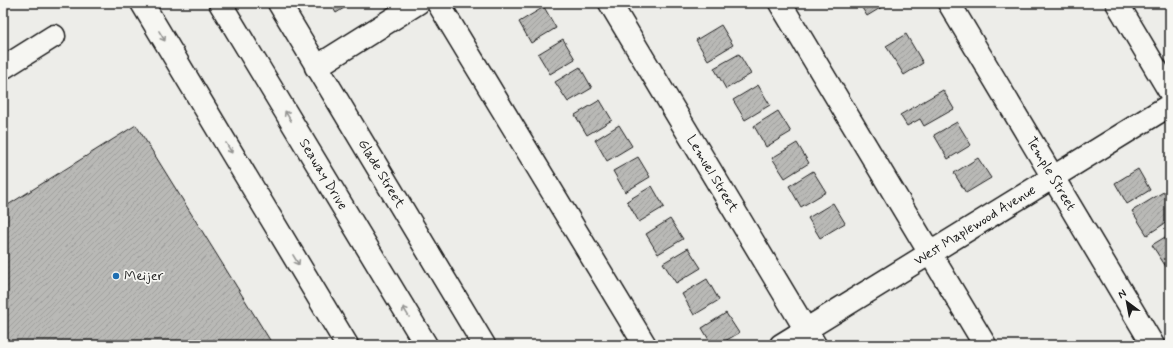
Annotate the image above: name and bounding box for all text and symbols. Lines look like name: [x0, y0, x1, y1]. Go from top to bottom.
one-way arrow: [158, 30, 166, 41]
one-way arrow: [284, 110, 292, 122]
street label: Lemuel Street: [682, 132, 743, 216]
street label: Temple Street: [1022, 134, 1080, 214]
street label: Seaway Drive: [295, 135, 352, 213]
street label: Glade Street: [354, 136, 409, 212]
one-way arrow: [225, 142, 233, 154]
street label: West Maplewood Avenue: [911, 181, 1039, 270]
one-way arrow: [292, 254, 300, 266]
place label: Meijer: [124, 267, 164, 285]
marker: Meijer: [111, 271, 121, 281]
north arrow: [1107, 282, 1147, 322]
text: N: [1115, 286, 1129, 302]
one-way arrow: [401, 306, 409, 318]

